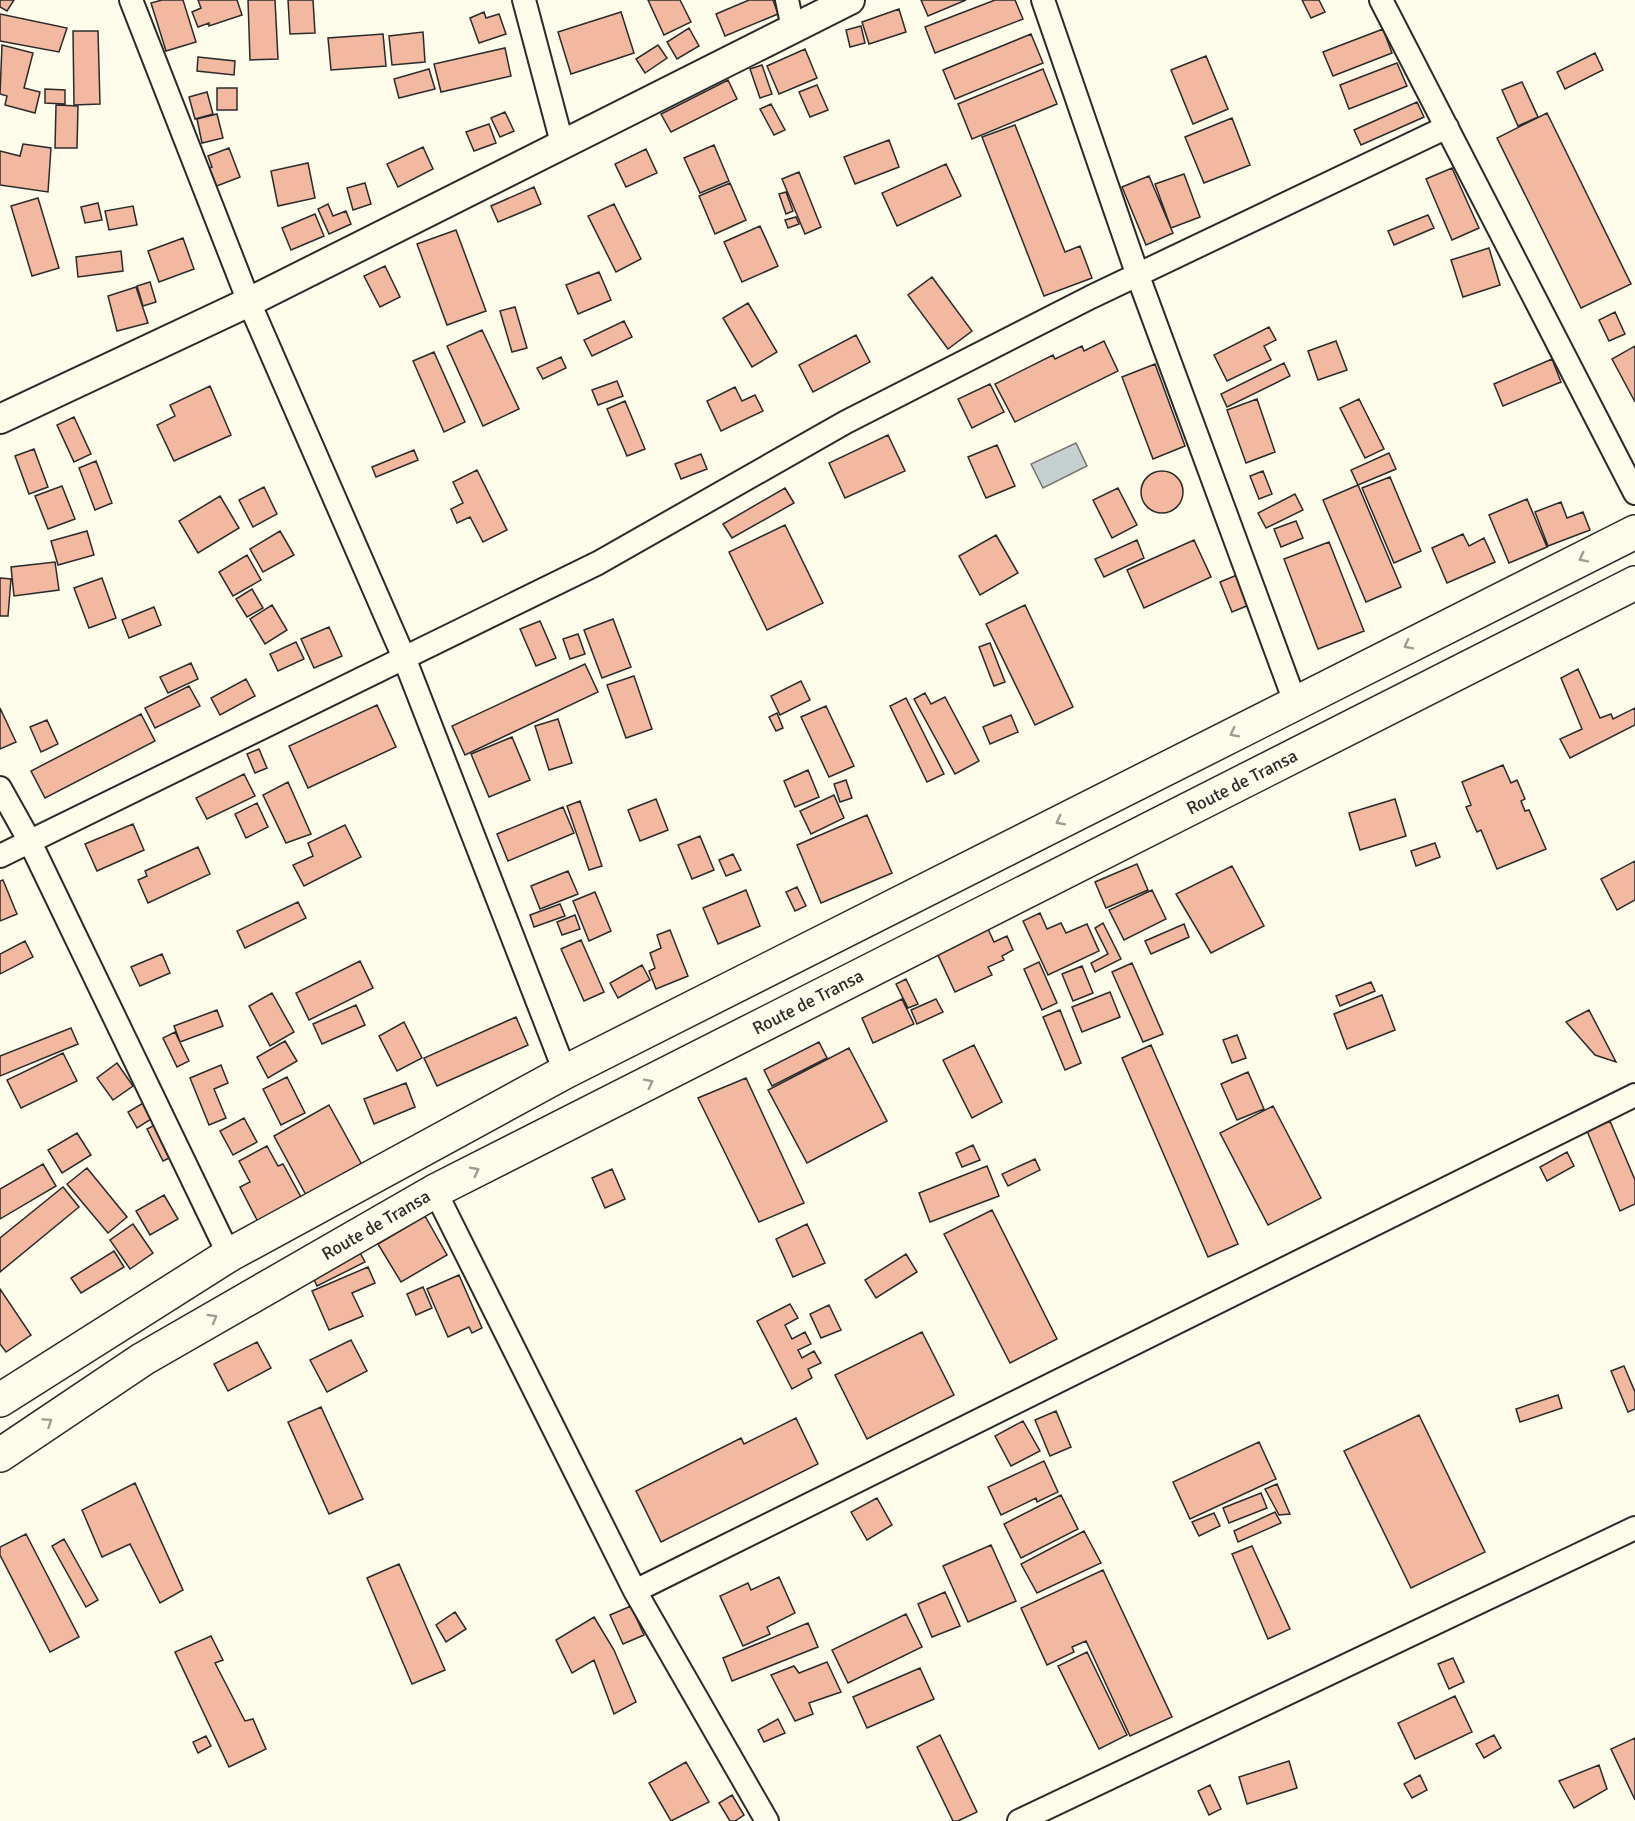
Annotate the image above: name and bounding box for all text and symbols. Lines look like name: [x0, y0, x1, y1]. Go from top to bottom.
one-way arrow: [1578, 551, 1589, 563]
one-way arrow: [1404, 638, 1415, 650]
one-way arrow: [1230, 726, 1240, 737]
street label: Route de Transa: [1183, 745, 1301, 819]
one-way arrow: [1056, 814, 1066, 825]
street label: Route de Transa: [749, 965, 867, 1039]
one-way arrow: [642, 1078, 653, 1090]
one-way arrow: [468, 1167, 479, 1178]
street label: Route de Transa: [318, 1185, 434, 1265]
one-way arrow: [207, 1314, 218, 1325]
one-way arrow: [42, 1418, 53, 1429]

